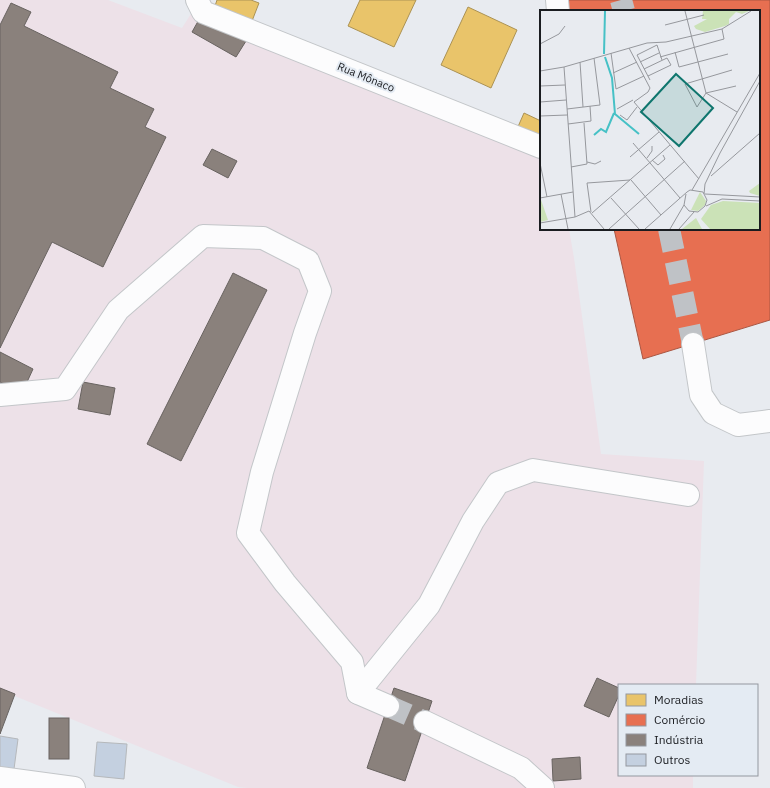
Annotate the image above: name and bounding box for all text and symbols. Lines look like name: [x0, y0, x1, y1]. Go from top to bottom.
inset map: [540, 10, 760, 230]
street label: Rua Mônaco: [335, 59, 397, 95]
legend: [618, 684, 758, 776]
text: Moradias: [654, 692, 704, 707]
text: Comércio: [654, 712, 706, 727]
text: Indústria: [654, 732, 704, 747]
text: Outros: [654, 752, 691, 767]

